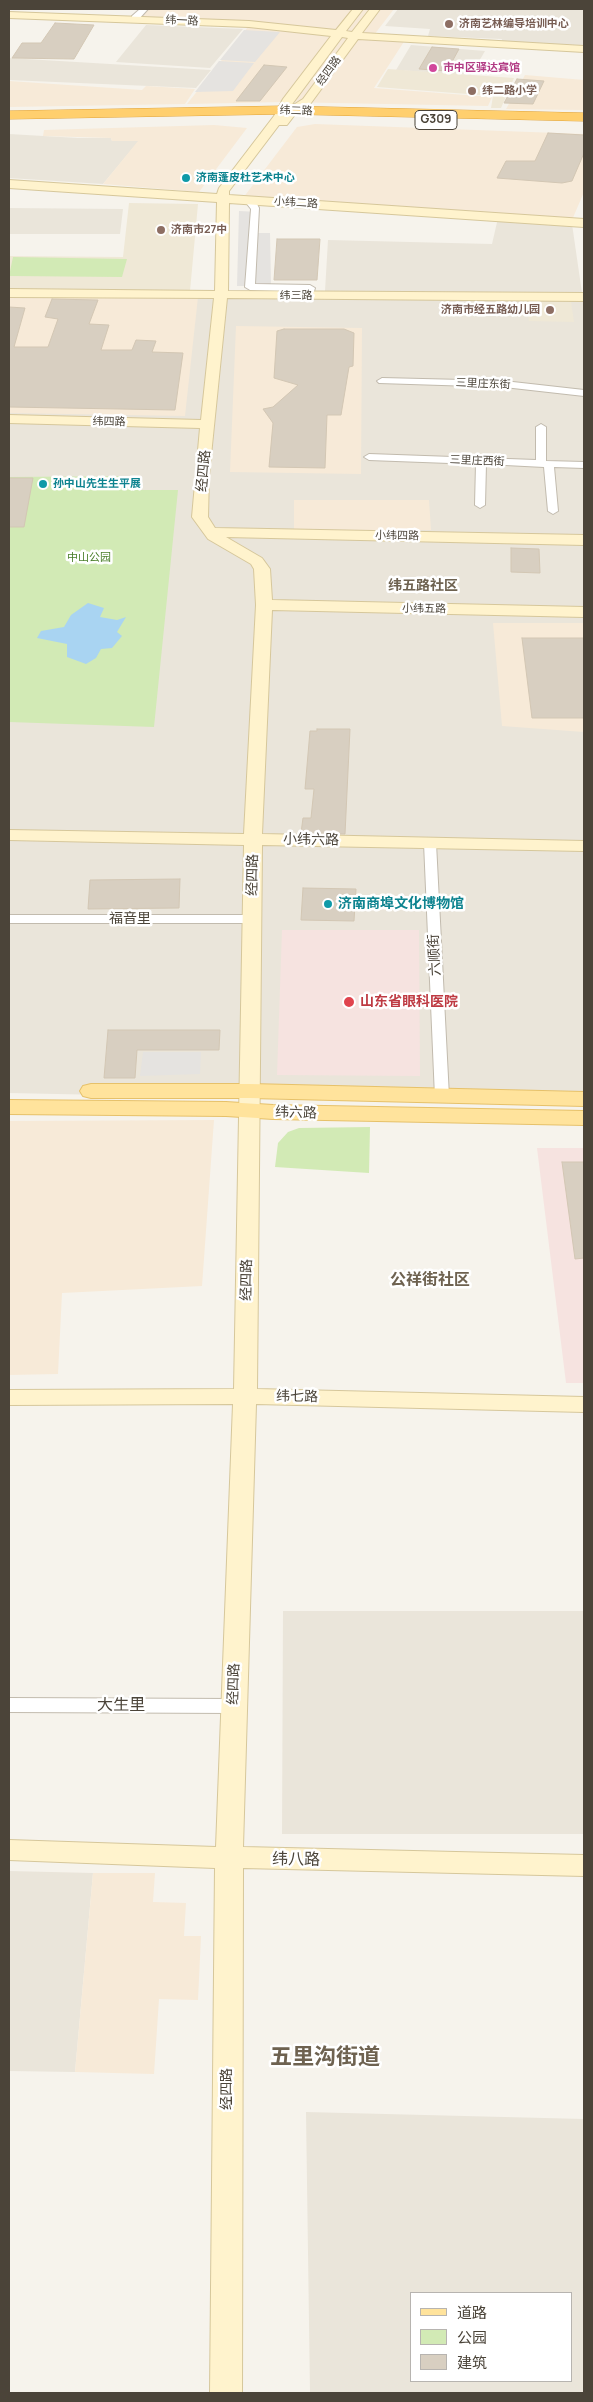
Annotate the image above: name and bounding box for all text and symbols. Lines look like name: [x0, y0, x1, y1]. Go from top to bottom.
street label: 纬一路: [165, 14, 199, 28]
place label: 济南艺林编导培训中心: [459, 17, 569, 31]
marker: 济南艺林编导培训中心: [443, 18, 455, 30]
street label: 经四路: [314, 54, 344, 88]
place label: 市中区驿达宾馆: [443, 61, 520, 75]
marker: 市中区驿达宾馆: [427, 62, 439, 74]
place label: 纬二路小学: [482, 84, 537, 98]
marker: 纬二路小学: [466, 85, 478, 97]
street label: 纬二路: [279, 104, 313, 118]
road number: G309: [415, 110, 457, 130]
place label: 济南蓬皮杜艺术中心: [196, 171, 295, 185]
marker: 济南蓬皮杜艺术中心: [180, 172, 192, 184]
street label: 小纬二路: [274, 195, 318, 211]
place label: 济南市27中: [171, 223, 227, 237]
marker: 济南市27中: [155, 224, 167, 236]
street label: 纬三路: [280, 289, 312, 303]
place label: 济南市经五路幼儿园: [441, 303, 540, 317]
marker: 济南市经五路幼儿园: [544, 304, 556, 316]
street label: 三里庄东街: [455, 376, 511, 392]
street label: 纬四路: [92, 415, 126, 429]
street label: 经四路: [194, 449, 214, 493]
street label: 三里庄西街: [449, 453, 505, 469]
place label: 孙中山先生生平展: [53, 477, 141, 491]
marker: 孙中山先生生平展: [37, 478, 49, 490]
street label: 小纬四路: [375, 529, 419, 543]
park label: 中山公园: [67, 551, 111, 565]
district label: 纬五路社区: [388, 578, 458, 594]
street label: 小纬五路: [402, 602, 446, 616]
street label: 小纬六路: [283, 831, 339, 849]
street label: 经四路: [244, 854, 262, 896]
place label: 济南商埠文化博物馆: [338, 896, 464, 912]
marker: 济南商埠文化博物馆: [322, 898, 334, 910]
street label: 福音里: [109, 911, 151, 927]
street label: 六顺街: [426, 934, 444, 976]
place label: 山东省眼科医院: [360, 994, 458, 1010]
marker: 山东省眼科医院: [342, 995, 356, 1009]
street label: 纬六路: [275, 1104, 317, 1122]
street label: 经四路: [238, 1259, 256, 1301]
district label: 公祥街社区: [390, 1271, 470, 1291]
street label: 纬七路: [276, 1388, 318, 1406]
street label: 经四路: [225, 1663, 243, 1705]
street label: 大生里: [97, 1696, 145, 1716]
street label: 纬八路: [272, 1850, 320, 1870]
district label: 五里沟街道: [270, 2045, 380, 2071]
street label: 经四路: [219, 2068, 235, 2110]
legend: [410, 2292, 573, 2382]
text: 道路: [457, 2302, 487, 2323]
text: 公园: [457, 2327, 487, 2348]
text: 建筑: [457, 2352, 487, 2373]

